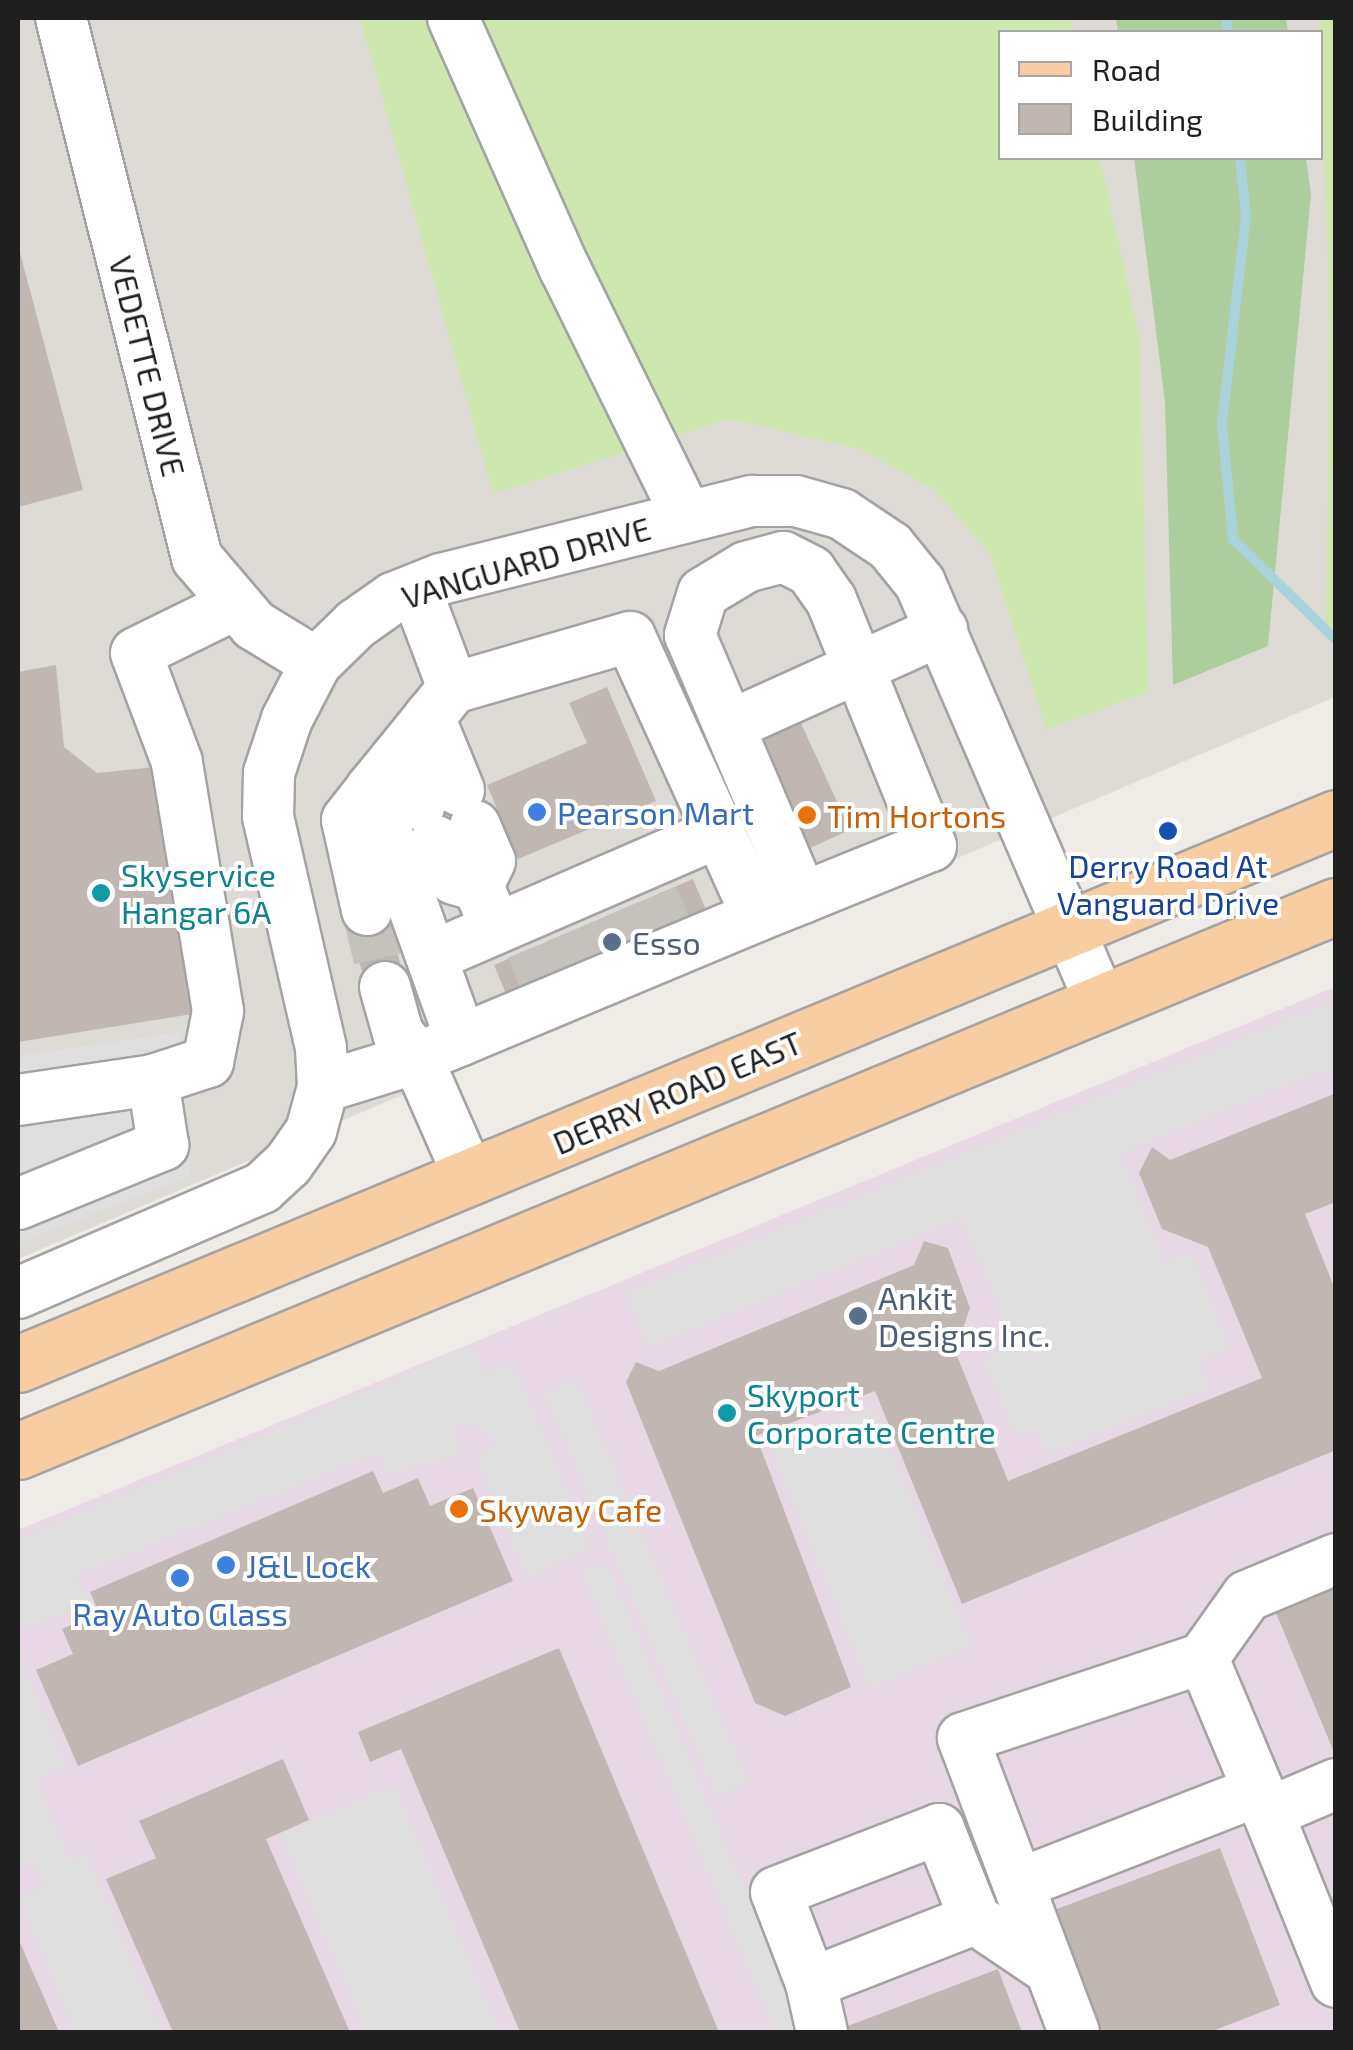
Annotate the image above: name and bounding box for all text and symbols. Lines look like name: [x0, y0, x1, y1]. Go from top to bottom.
legend: [998, 30, 1323, 160]
text: Road: [1092, 51, 1161, 87]
text: Building: [1092, 101, 1203, 137]
street label: VEDETTE DRIVE: [102, 252, 194, 480]
street label: VANGUARD DRIVE: [397, 508, 655, 616]
place label: Pearson Mart: [557, 793, 754, 831]
place label: Tim Hortons: [827, 796, 1006, 834]
marker: Pearson Mart: [526, 801, 548, 823]
marker: Tim Hortons: [796, 804, 818, 826]
marker: Derry Road At Vanguard Drive: [1157, 820, 1179, 842]
place label: Derry Road At Vanguard Drive: [1057, 847, 1279, 922]
place label: Skyservice Hangar 6A: [121, 856, 276, 931]
marker: Skyservice Hangar 6A: [90, 882, 112, 904]
place label: Esso: [632, 923, 701, 961]
marker: Esso: [601, 931, 623, 953]
street label: DERRY ROAD EAST: [546, 1022, 808, 1162]
place label: Ankit Designs Inc.: [878, 1279, 1050, 1354]
marker: Ankit Designs Inc.: [847, 1305, 869, 1327]
place label: Skyport Corporate Centre: [747, 1376, 996, 1451]
marker: Skyport Corporate Centre: [716, 1402, 738, 1424]
place label: Skyway Cafe: [479, 1490, 663, 1528]
marker: Skyway Cafe: [448, 1498, 470, 1520]
place label: J&L Lock: [246, 1546, 372, 1584]
marker: J&L Lock: [215, 1554, 237, 1576]
marker: Ray Auto Glass: [169, 1567, 191, 1589]
place label: Ray Auto Glass: [72, 1594, 288, 1632]

